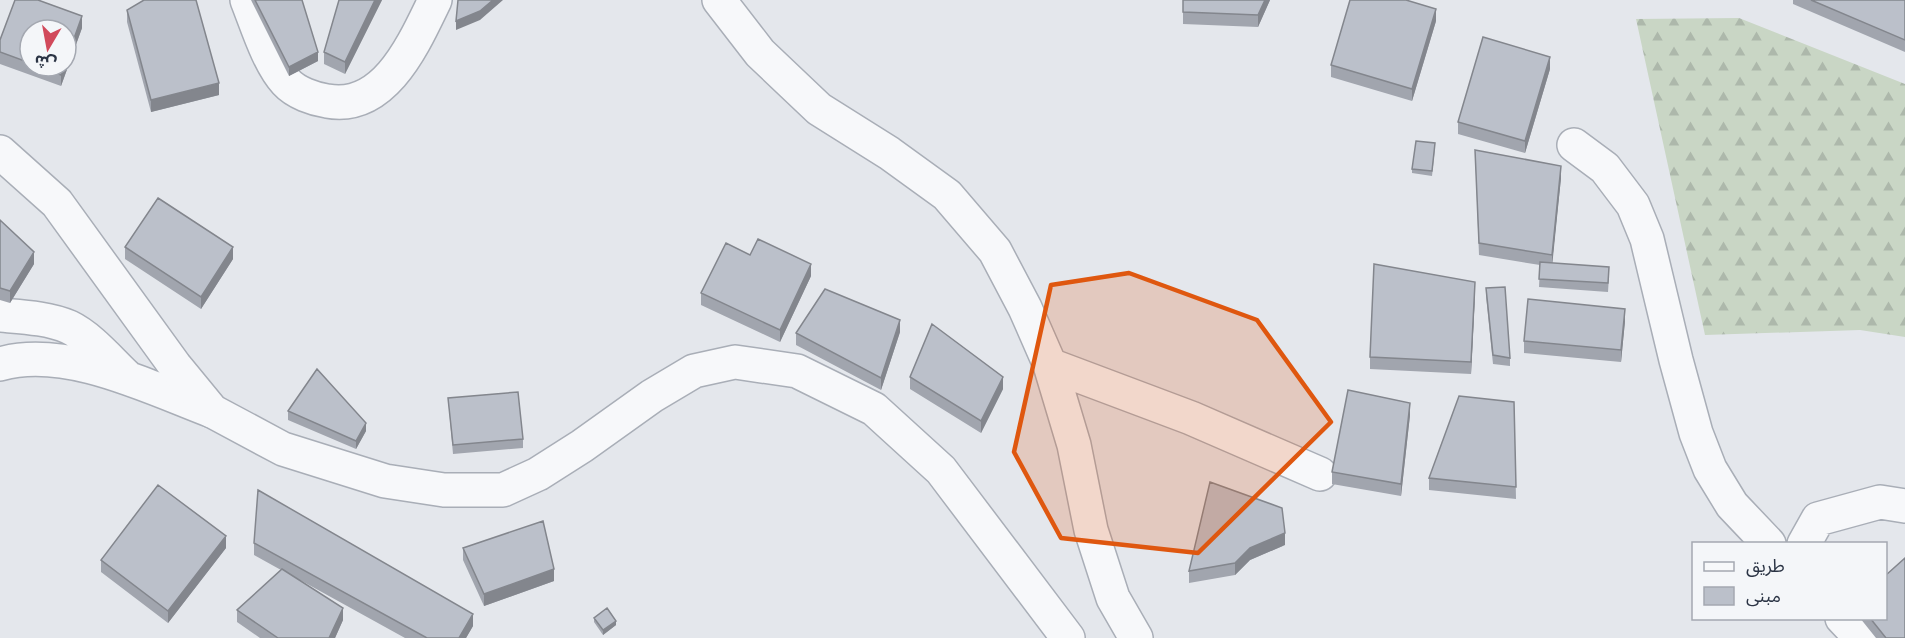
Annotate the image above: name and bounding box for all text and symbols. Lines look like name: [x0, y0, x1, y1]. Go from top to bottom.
north arrow: [18, 18, 78, 78]
text: ش: [33, 51, 58, 74]
legend: [1692, 542, 1887, 620]
text: طريق: [1746, 555, 1785, 577]
text: مبنى: [1746, 585, 1781, 607]

